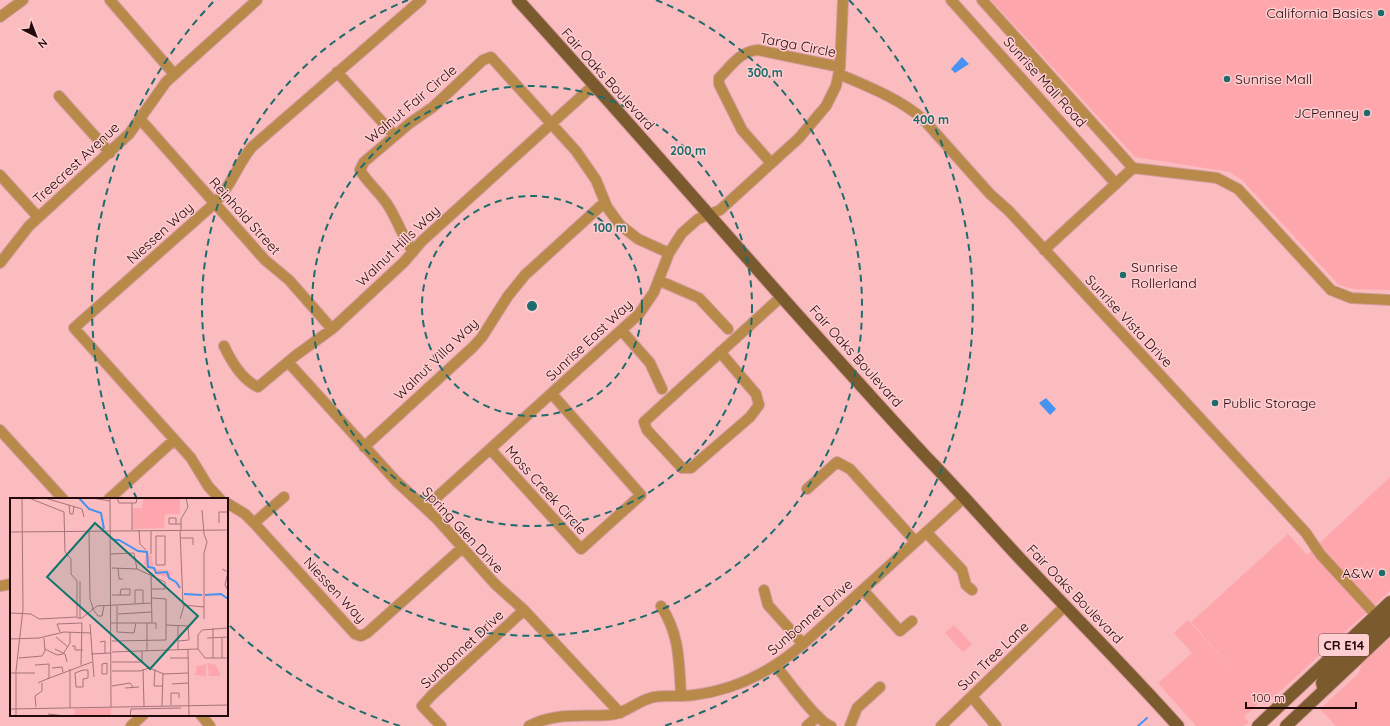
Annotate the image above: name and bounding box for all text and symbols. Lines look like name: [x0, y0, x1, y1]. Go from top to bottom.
place label: California Basics: [1266, 4, 1373, 22]
marker: California Basics: [1376, 8, 1386, 18]
north arrow: [16, 16, 56, 56]
street label: Fair Oaks Boulevard: [557, 24, 659, 134]
street label: Targa Circle: [758, 29, 838, 61]
street label: Sunrise Mall Road: [1000, 33, 1090, 131]
text: N: [35, 36, 50, 51]
street label: Walnut Fair Circle: [362, 61, 460, 147]
text: 300 m: [747, 65, 783, 80]
place label: Sunrise Mall: [1235, 70, 1312, 88]
marker: Sunrise Mall: [1222, 74, 1232, 84]
place label: JCPenney: [1294, 104, 1359, 122]
marker: JCPenney: [1362, 108, 1372, 118]
text: 400 m: [913, 112, 949, 127]
street label: Treecrest Avenue: [29, 118, 123, 208]
text: 200 m: [670, 143, 706, 158]
street label: Reinhold Street: [205, 173, 285, 259]
street label: Niessen Way: [123, 198, 197, 268]
street label: Walnut Hills Way: [352, 202, 444, 290]
text: 100 m: [593, 220, 627, 235]
place label: Sunrise Rollerland: [1131, 258, 1197, 292]
marker: Sunrise Rollerland: [1118, 270, 1128, 280]
street label: Sunrise Vista Drive: [1081, 271, 1177, 371]
street label: Sunrise East Way: [542, 295, 636, 385]
centre of rings: [525, 299, 539, 313]
street label: Fair Oaks Boulevard: [805, 301, 907, 411]
street label: Walnut Villa Way: [390, 314, 482, 404]
place label: Public Storage: [1223, 394, 1316, 412]
marker: Public Storage: [1210, 398, 1220, 408]
street label: Moss Creek Circle: [501, 442, 591, 538]
street label: Spring Glen Drive: [418, 483, 508, 577]
inset map: [10, 498, 228, 716]
street label: Fair Oaks Boulevard: [1023, 541, 1127, 647]
street label: Niessen Way: [300, 553, 370, 627]
place label: A&W: [1342, 564, 1374, 582]
marker: A&W: [1377, 568, 1387, 578]
street label: Sunbonnet Drive: [764, 575, 856, 659]
street label: Sunbonnet Drive: [417, 606, 507, 692]
street label: Sun Tree Lane: [954, 618, 1032, 694]
road number: CR E14: [1319, 634, 1369, 656]
scale bar: [1246, 684, 1356, 710]
text: 100 m: [1252, 690, 1285, 705]

